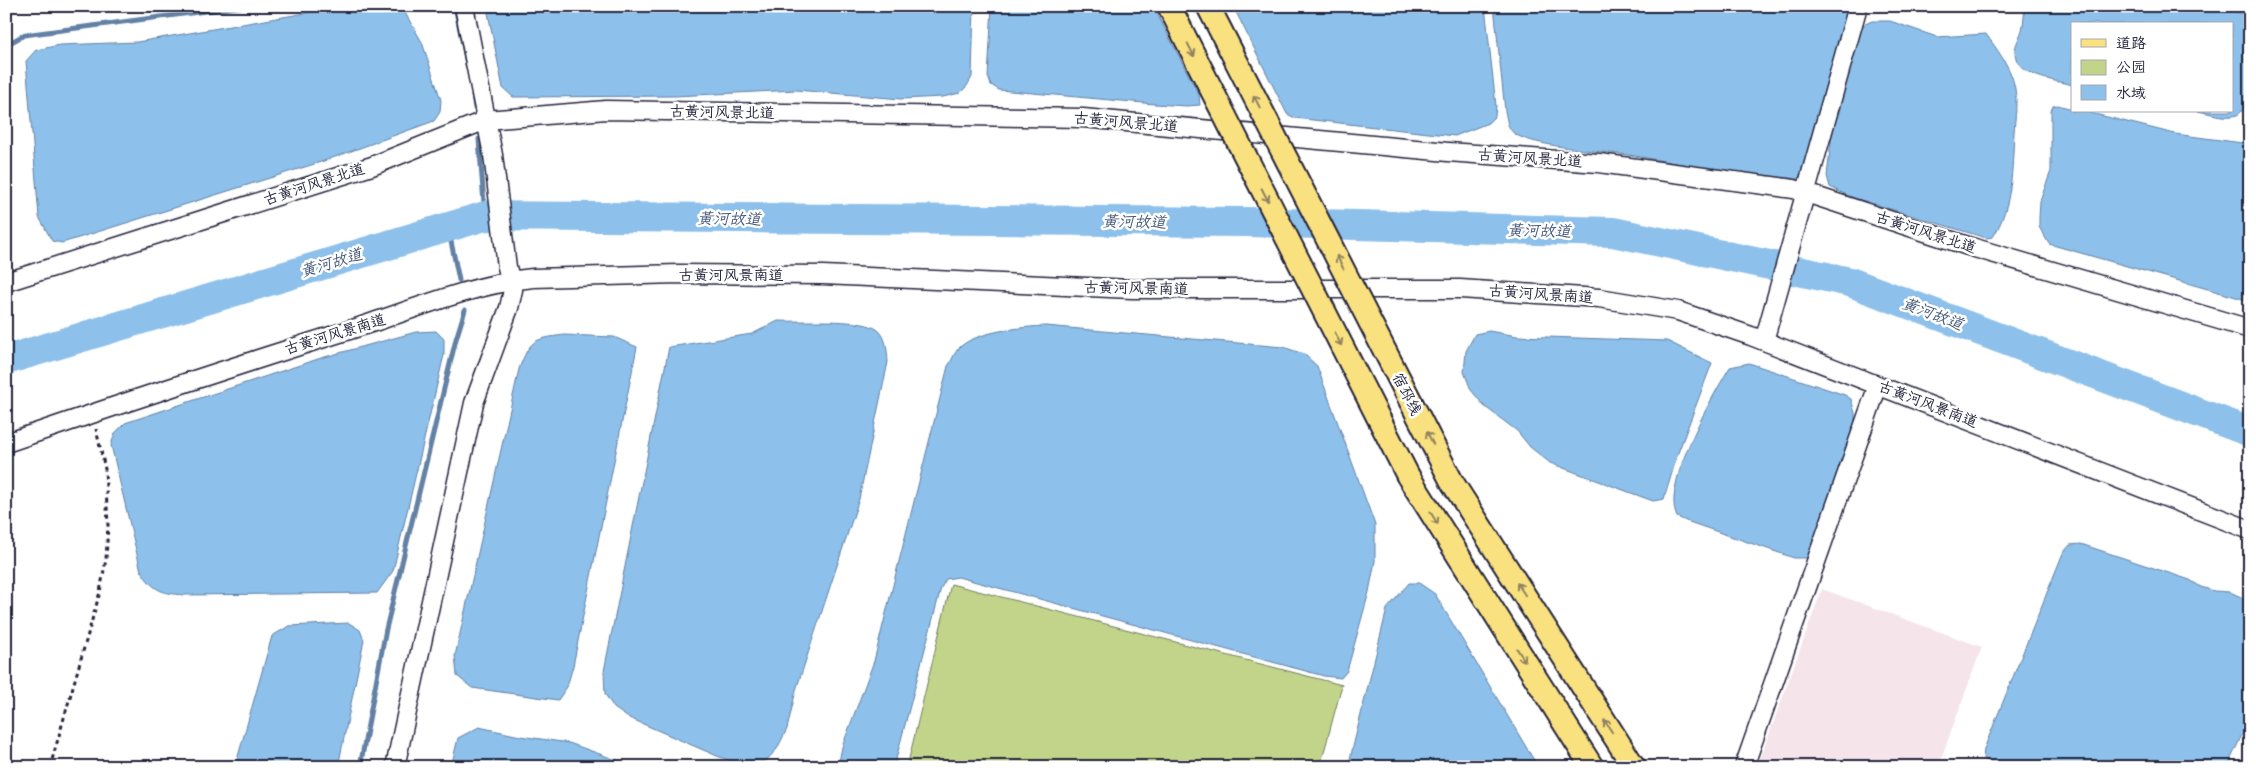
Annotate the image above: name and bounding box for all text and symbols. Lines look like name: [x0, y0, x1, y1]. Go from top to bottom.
legend: [2071, 22, 2234, 112]
text: 道路: [2116, 34, 2146, 54]
one-way arrow: [1186, 42, 1196, 57]
text: 公园: [2116, 58, 2146, 78]
text: 水域: [2116, 84, 2146, 104]
one-way arrow: [1252, 95, 1262, 110]
street label: 古黄河风景北道: [669, 102, 775, 124]
street label: 古黄河风景北道: [1073, 108, 1179, 138]
street label: 古黄河风景北道: [1477, 145, 1583, 173]
street label: 古黄河风景北道: [261, 159, 367, 211]
one-way arrow: [1260, 187, 1270, 202]
street label: 古黄河风景北道: [1873, 207, 1979, 259]
water label: 黄河故道: [697, 208, 763, 231]
water label: 黄河故道: [1102, 211, 1168, 234]
water label: 黄河故道: [1507, 220, 1573, 243]
water label: 黄河故道: [298, 243, 367, 283]
one-way arrow: [1335, 255, 1345, 270]
street label: 古黄河风景南道: [678, 266, 784, 286]
street label: 古黄河风景南道: [1083, 278, 1189, 300]
street label: 古黄河风景南道: [1488, 281, 1594, 309]
water label: 黄河故道: [1899, 293, 1968, 336]
street label: 古黄河风景南道: [282, 310, 388, 360]
one-way arrow: [1333, 332, 1343, 347]
street label: 宿邳线: [1387, 370, 1425, 419]
street label: 古黄河风景南道: [1875, 377, 1980, 433]
one-way arrow: [1425, 431, 1434, 446]
one-way arrow: [1430, 510, 1440, 524]
one-way arrow: [1515, 582, 1525, 596]
one-way arrow: [1517, 647, 1527, 661]
one-way arrow: [1603, 719, 1613, 733]

